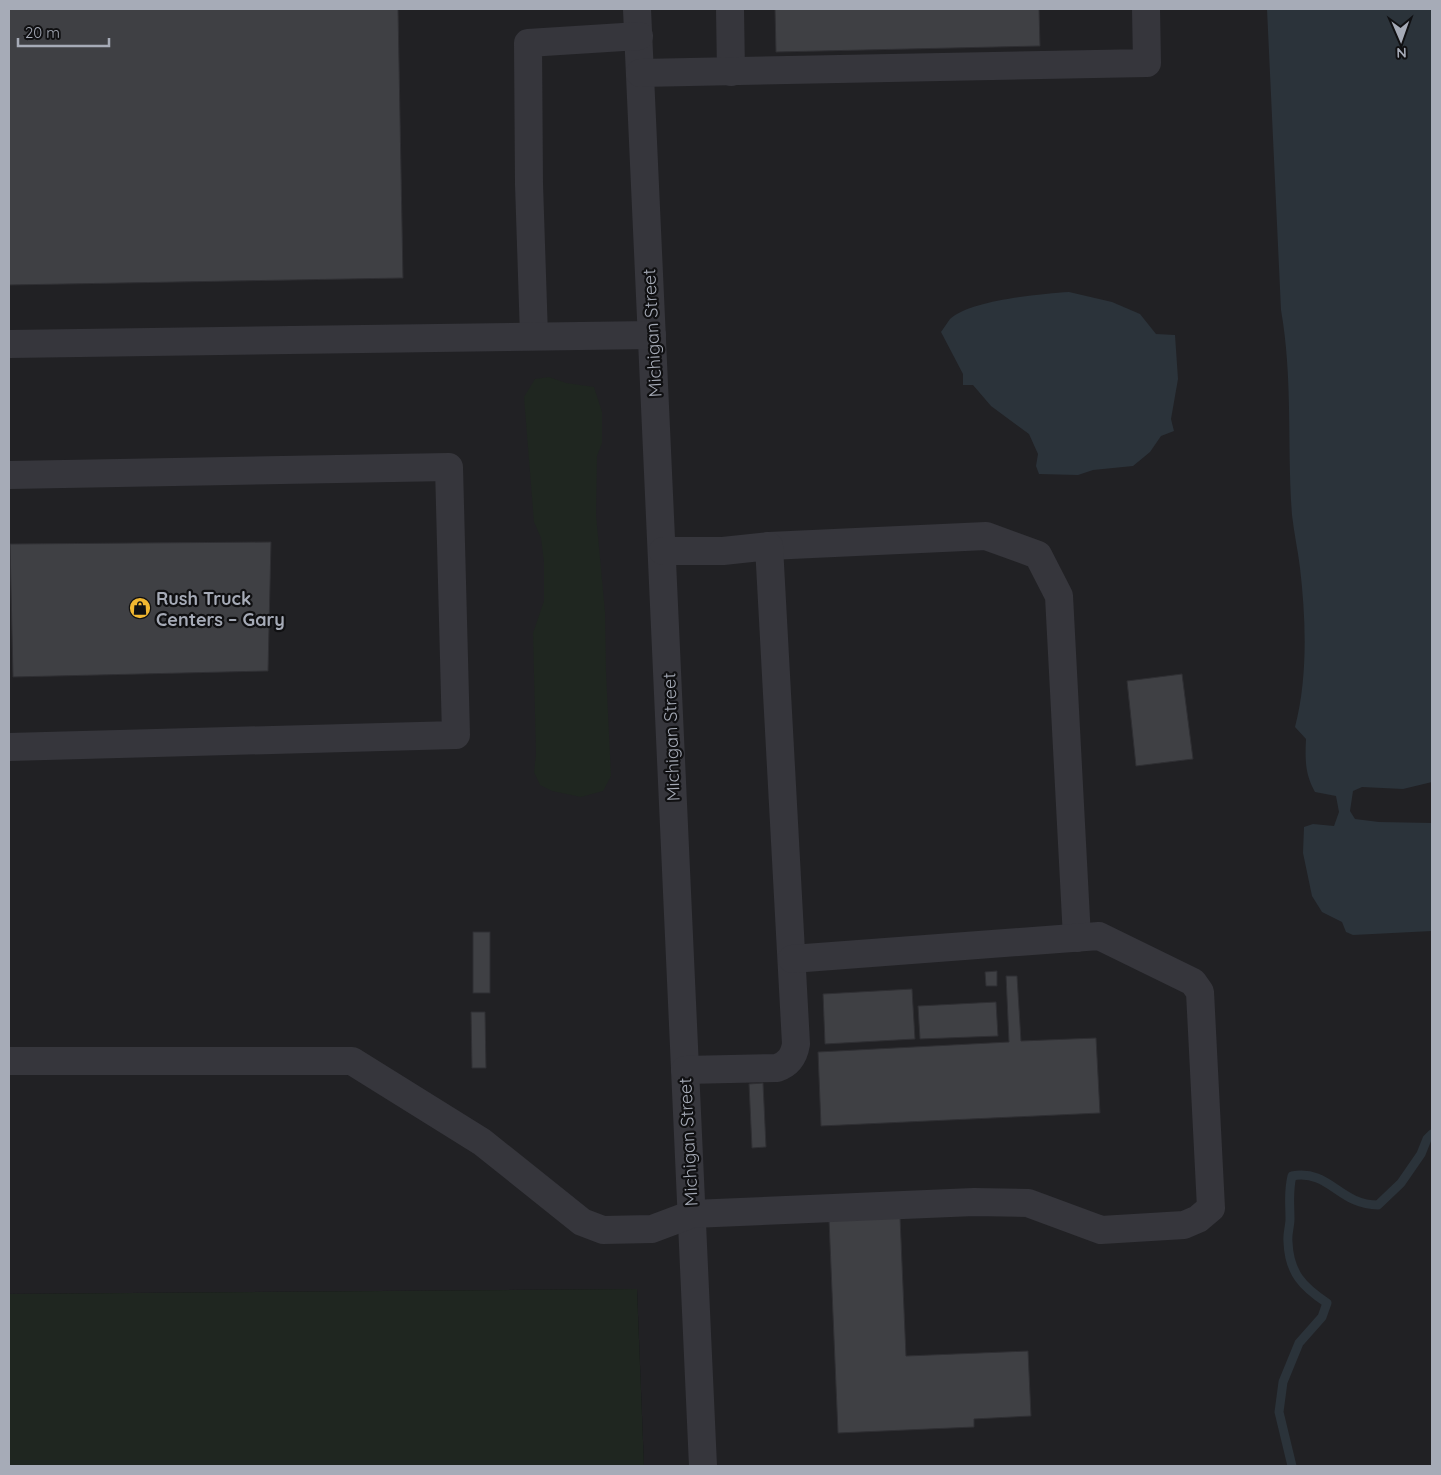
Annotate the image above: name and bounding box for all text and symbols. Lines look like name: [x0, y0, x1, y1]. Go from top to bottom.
scale bar: [18, 15, 109, 47]
north arrow: [1376, 15, 1426, 65]
text: 20 m: [25, 23, 60, 42]
text: N: [1396, 44, 1407, 62]
street label: Michigan Street: [637, 268, 667, 398]
place label: Rush Truck Centers – Gary: [156, 587, 285, 631]
shop icon: Rush Truck Centers – Gary: [128, 596, 152, 620]
street label: Michigan Street: [657, 672, 685, 802]
street label: Michigan Street: [673, 1077, 703, 1207]

